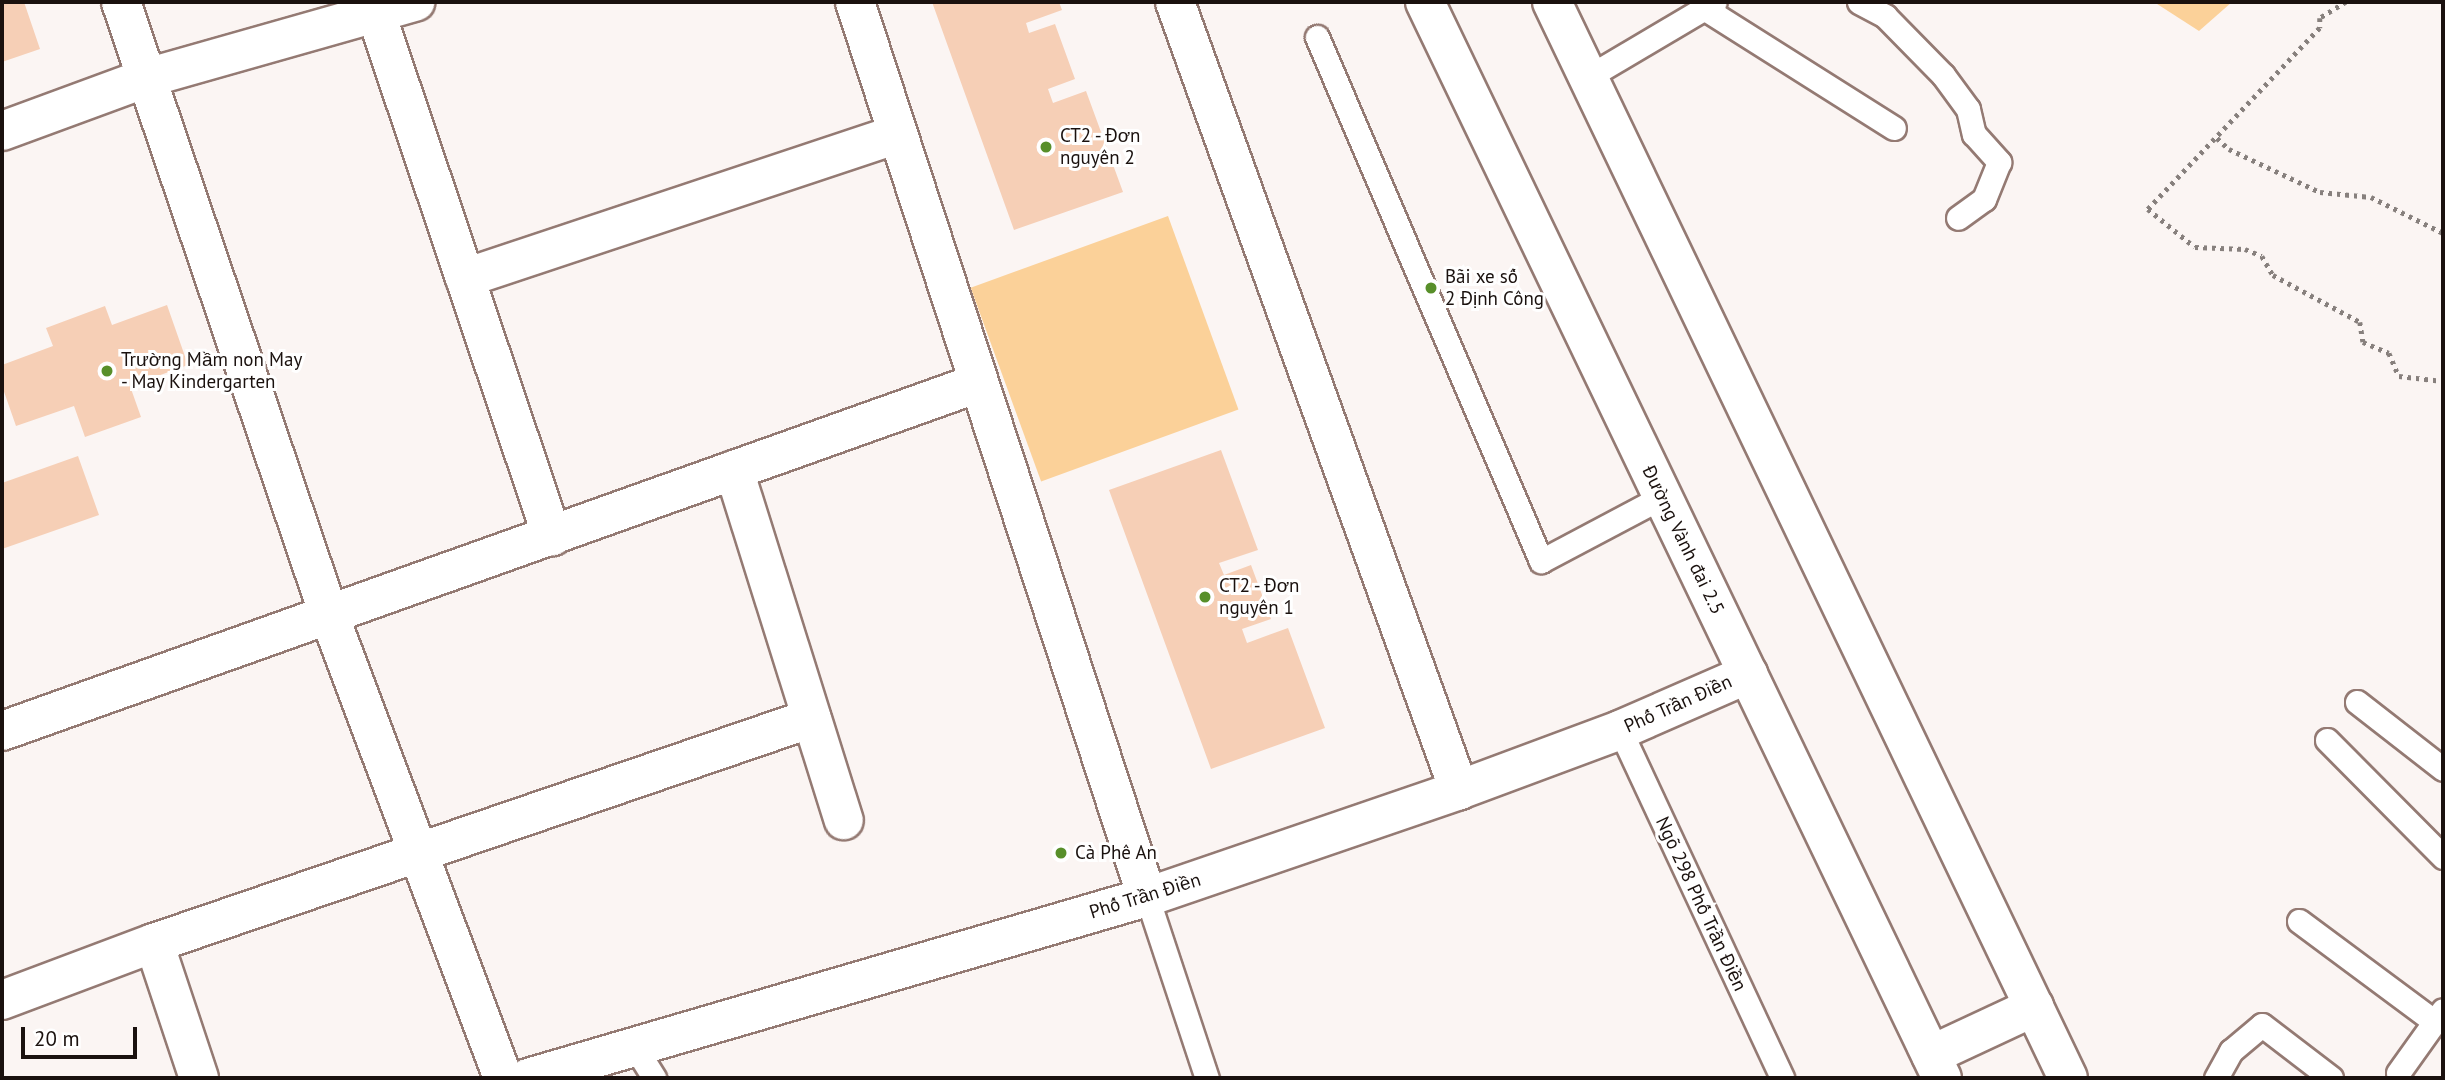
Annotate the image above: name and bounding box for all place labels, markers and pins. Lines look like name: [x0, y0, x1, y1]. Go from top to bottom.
place label: CT2 - Đơn nguyên 2: [1060, 125, 1144, 169]
marker: CT2 - Đơn nguyên 2: [1038, 139, 1054, 155]
place label: Bãi xe số 2 Định Công: [1445, 266, 1544, 310]
marker: Bãi xe số 2 Định Công: [1423, 280, 1439, 296]
place label: Trường Mầm non May - May Kindergarten: [121, 349, 302, 393]
marker: Trường Mầm non May - May Kindergarten: [99, 363, 115, 379]
place label: CT2 - Đơn nguyên 1: [1219, 575, 1303, 619]
marker: CT2 - Đơn nguyên 1: [1197, 589, 1213, 605]
place label: Cà Phê An: [1075, 842, 1158, 864]
marker: Cà Phê An: [1053, 845, 1069, 861]

